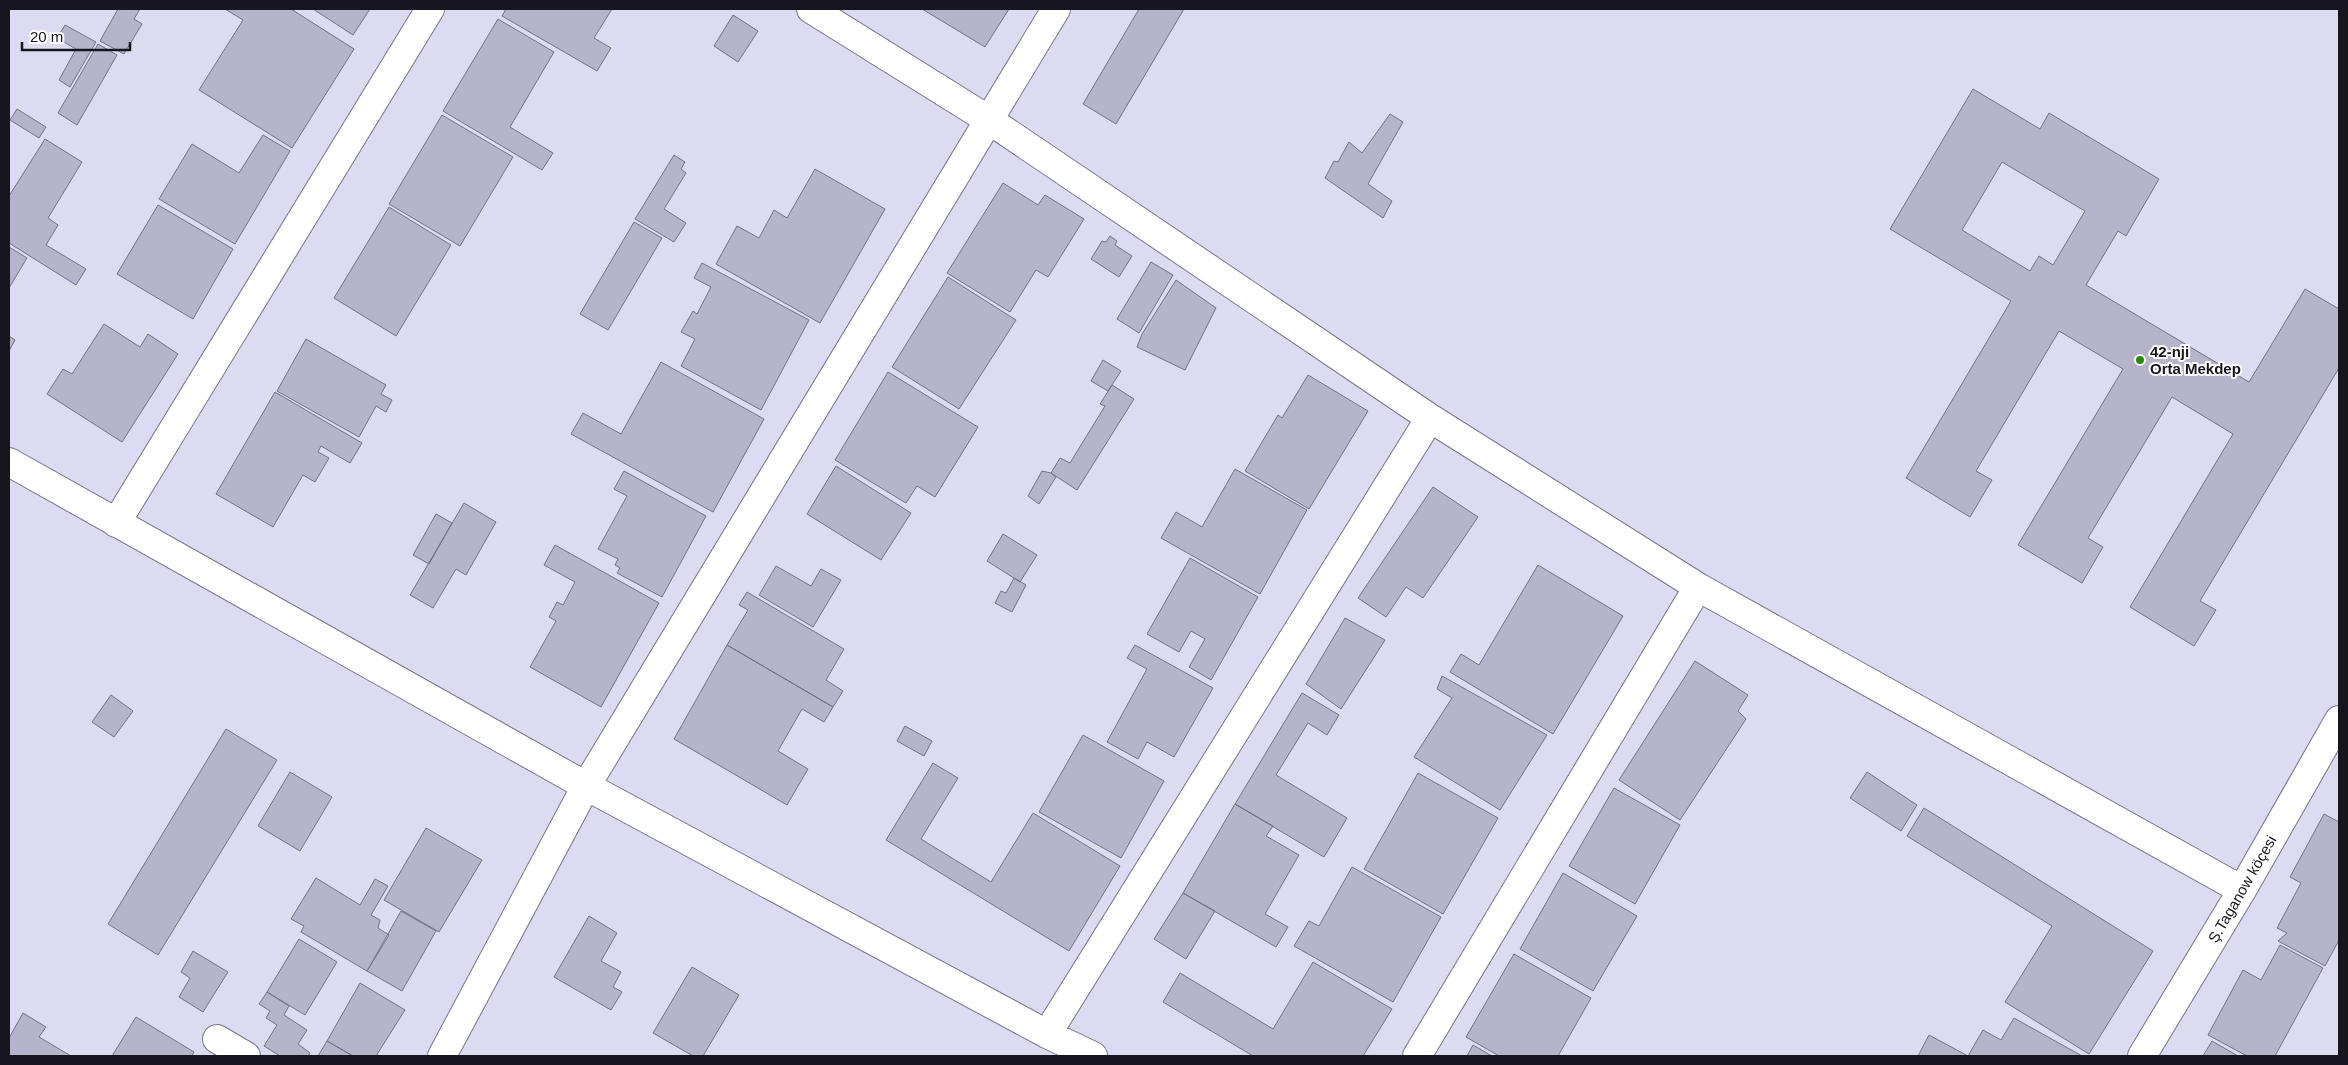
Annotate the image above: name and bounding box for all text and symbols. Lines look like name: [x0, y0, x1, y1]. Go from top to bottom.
scale bar: [22, 20, 130, 52]
text: 20 m: [30, 28, 63, 45]
place label: 42-nji Orta Mekdep: [2150, 343, 2241, 377]
marker: 42-nji Orta Mekdep: [2134, 354, 2146, 366]
street label: Ş.Taganow köçesi: [2204, 832, 2280, 946]

